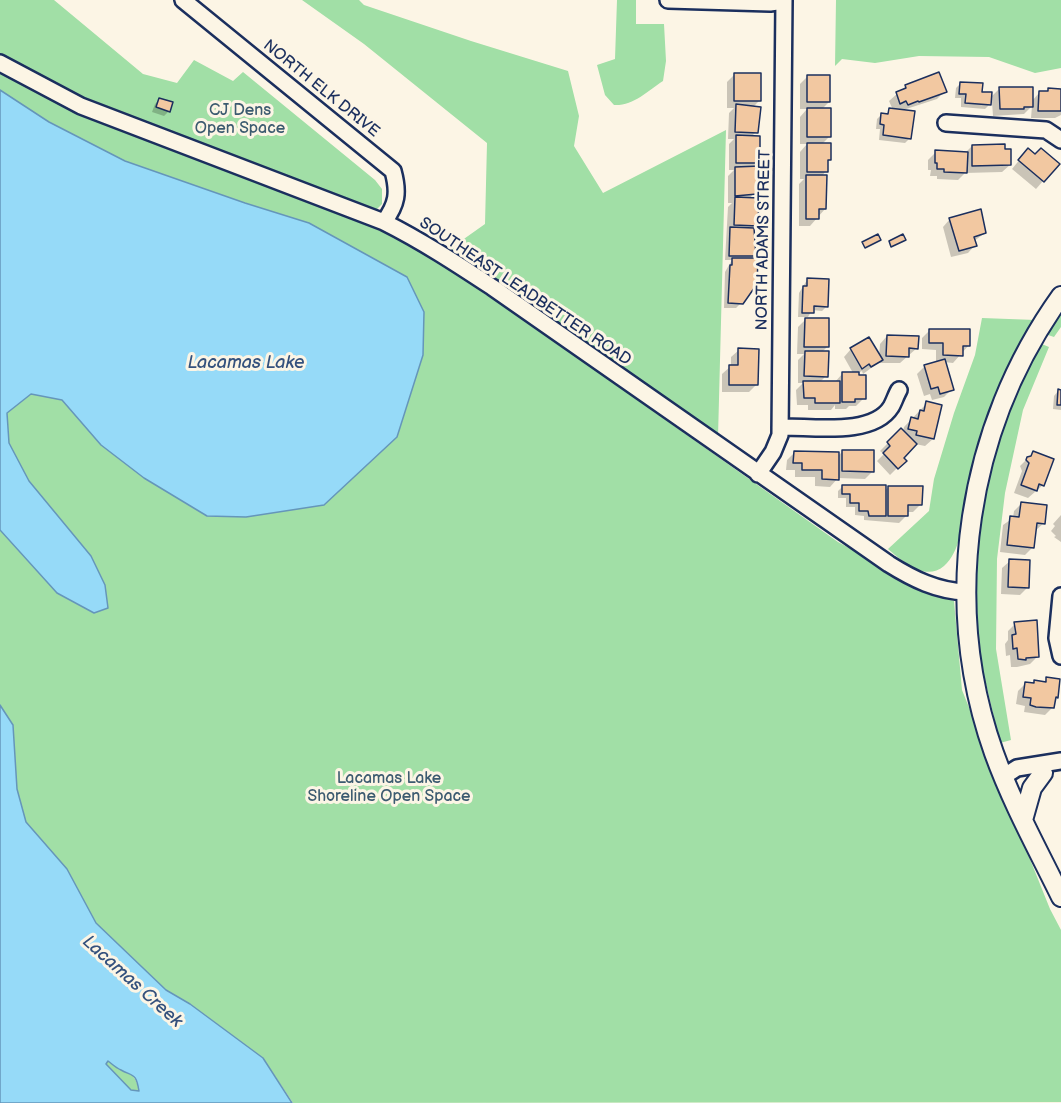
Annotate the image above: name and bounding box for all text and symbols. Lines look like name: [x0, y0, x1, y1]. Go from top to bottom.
street label: NORTH ELK DRIVE: [259, 36, 383, 142]
park label: CJ Dens Open Space: [195, 101, 285, 139]
street label: NORTH ADAMS STREET: [753, 149, 775, 331]
street label: SOUTHEAST LEADBETTER ROAD: [415, 214, 635, 370]
water label: Lacamas Lake: [188, 352, 304, 374]
park label: Lacamas Lake Shoreline Open Space: [307, 769, 471, 807]
water label: Lacamas Creek: [78, 931, 186, 1033]

